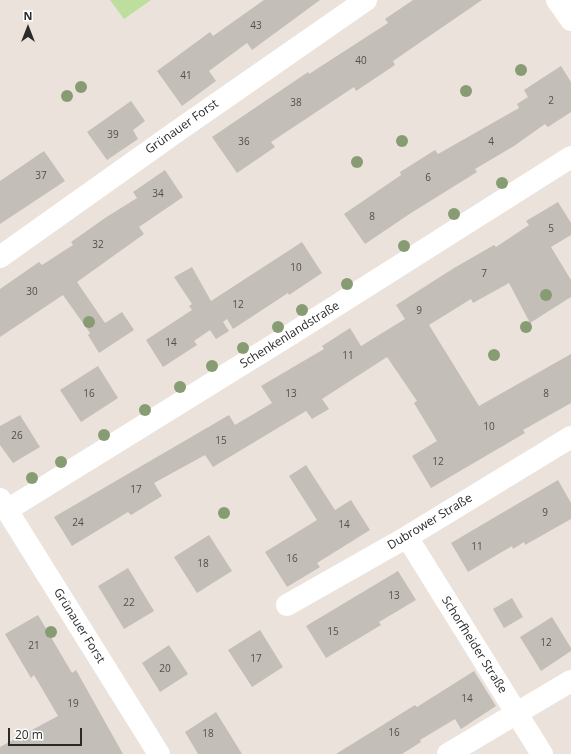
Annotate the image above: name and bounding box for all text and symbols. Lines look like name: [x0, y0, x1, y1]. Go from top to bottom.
north arrow: [8, 8, 48, 48]
text: N: [24, 8, 32, 23]
house number: 43: [250, 20, 262, 32]
house number: 40: [355, 55, 367, 67]
house number: 41: [180, 70, 192, 82]
house number: 2: [548, 95, 554, 107]
street label: Grünauer Forst: [143, 97, 221, 157]
house number: 38: [290, 97, 302, 109]
house number: 39: [107, 129, 119, 141]
house number: 36: [238, 136, 250, 148]
house number: 4: [488, 136, 494, 148]
house number: 37: [35, 170, 47, 182]
house number: 6: [425, 172, 431, 184]
house number: 34: [152, 188, 164, 200]
house number: 8: [369, 211, 375, 223]
house number: 5: [548, 223, 554, 235]
house number: 32: [92, 239, 104, 251]
house number: 10: [290, 262, 302, 274]
house number: 7: [481, 268, 487, 280]
house number: 30: [26, 286, 38, 298]
house number: 12: [232, 299, 244, 311]
street label: Schenkenlandstraße: [238, 299, 342, 371]
house number: 9: [416, 305, 422, 317]
house number: 14: [165, 337, 177, 349]
house number: 11: [342, 350, 354, 362]
house number: 16: [83, 388, 95, 400]
house number: 13: [285, 388, 297, 400]
house number: 8: [543, 388, 549, 400]
house number: 10: [483, 421, 495, 433]
house number: 26: [11, 430, 23, 442]
house number: 15: [215, 435, 227, 447]
house number: 12: [432, 456, 444, 468]
house number: 17: [130, 484, 142, 496]
street label: Dubrower Straße: [385, 491, 475, 553]
house number: 9: [542, 507, 548, 519]
house number: 24: [72, 517, 84, 529]
house number: 14: [338, 519, 350, 531]
house number: 11: [471, 541, 483, 553]
house number: 16: [286, 553, 298, 565]
house number: 18: [197, 558, 209, 570]
street label: Grünauer Forst: [50, 586, 108, 666]
house number: 13: [388, 590, 400, 602]
street label: Schorfheider Straße: [438, 594, 510, 696]
house number: 22: [123, 597, 135, 609]
house number: 15: [327, 626, 339, 638]
house number: 12: [540, 637, 552, 649]
house number: 21: [28, 640, 40, 652]
house number: 17: [250, 653, 262, 665]
house number: 20: [159, 663, 171, 675]
house number: 14: [461, 693, 473, 705]
house number: 19: [67, 698, 79, 710]
scale bar: [10, 720, 84, 746]
text: 20 m: [15, 726, 43, 743]
house number: 16: [388, 727, 400, 739]
house number: 18: [202, 728, 214, 740]

